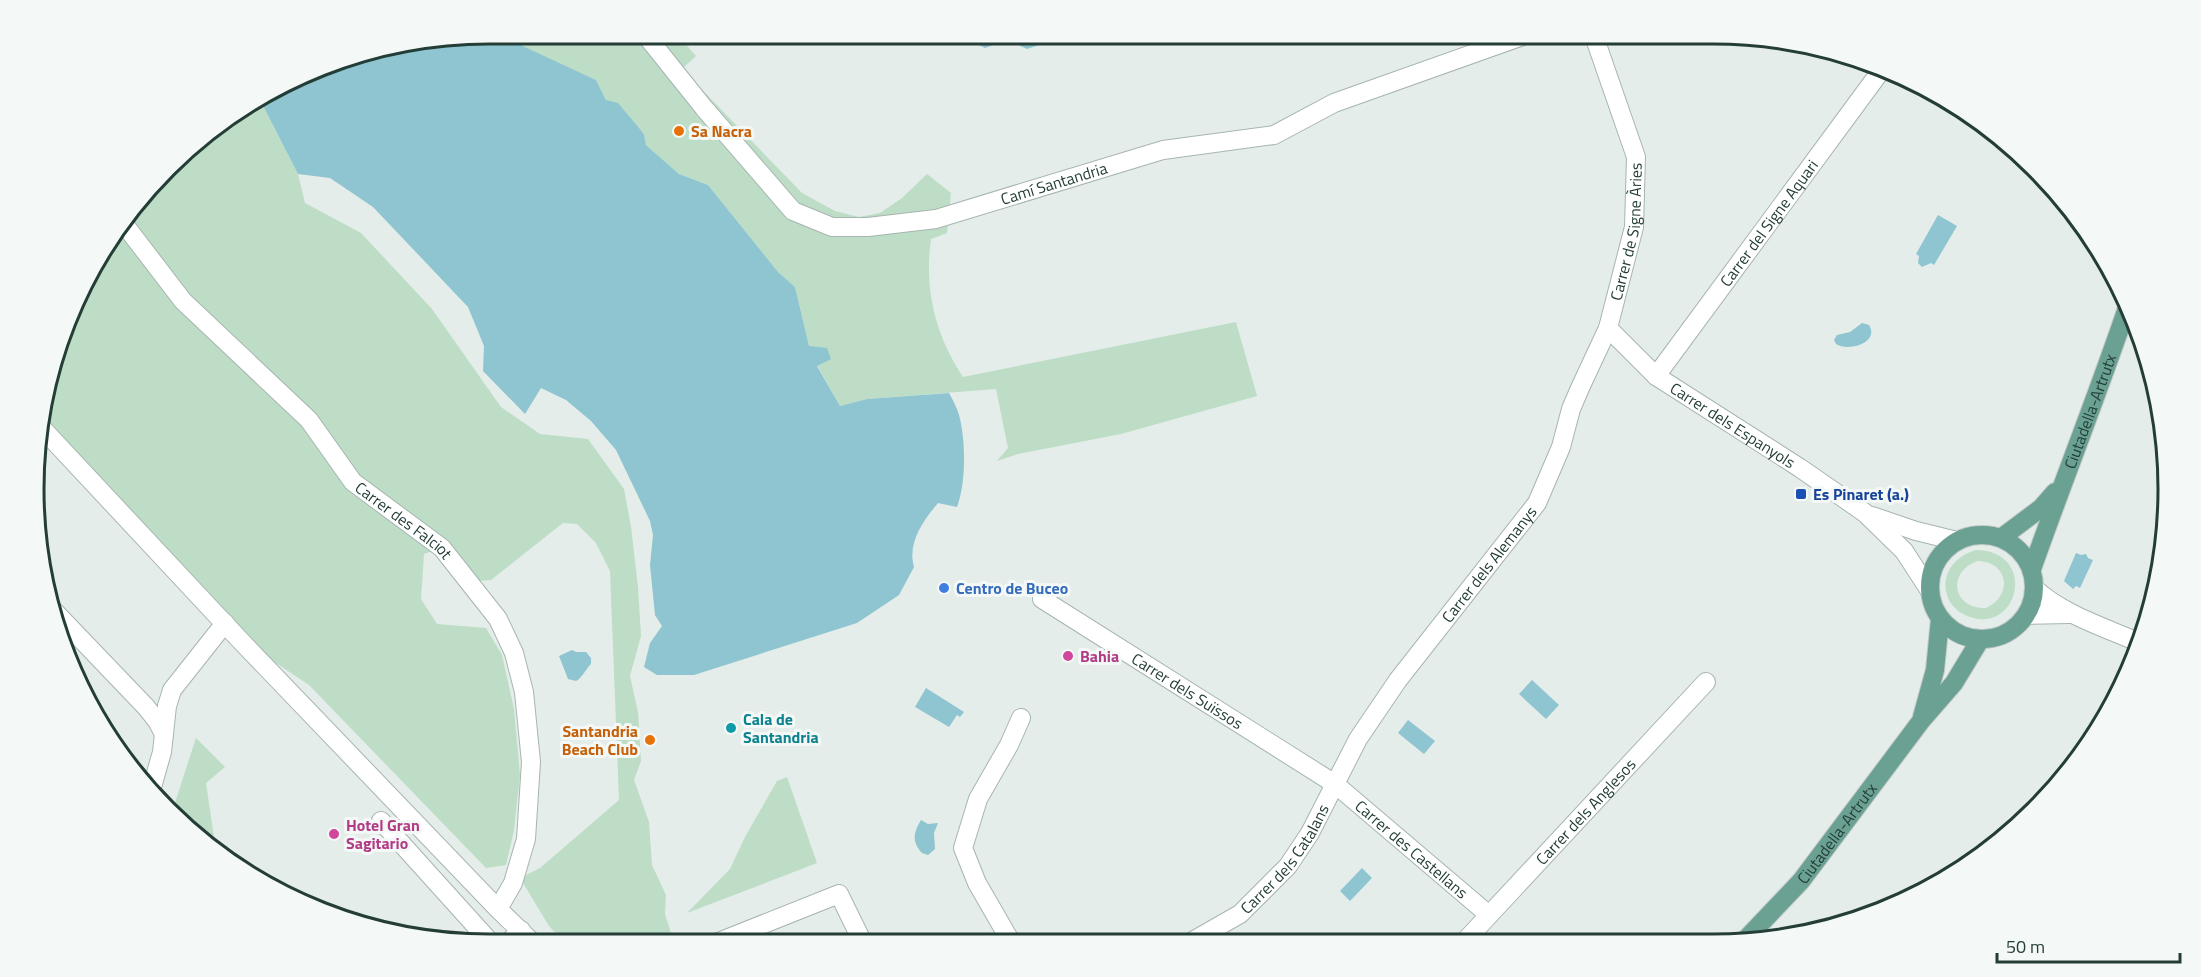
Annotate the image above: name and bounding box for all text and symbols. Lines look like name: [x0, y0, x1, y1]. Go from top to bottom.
place label: Sa Nacra: [691, 119, 752, 143]
marker: Sa Nacra: [672, 124, 686, 138]
street label: Carrer del Signe Aquari: [1714, 154, 1824, 292]
street label: Camí Santandria: [998, 156, 1110, 211]
street label: Carrer de Signe Àries: [1604, 162, 1648, 303]
street label: Ciutadella-Artrutx: [2058, 351, 2122, 472]
street label: Carrer dels Espanyols: [1665, 376, 1800, 474]
street label: Carrer des Falciot: [350, 476, 459, 564]
place label: Es Pinaret (a.): [1813, 482, 1909, 506]
marker: Es Pinaret (a.): [1794, 487, 1808, 501]
street label: Carrer dels Alemanys: [1435, 501, 1542, 628]
place label: Centro de Buceo: [956, 576, 1068, 600]
marker: Centro de Buceo: [937, 581, 951, 595]
place label: Bahia: [1080, 644, 1119, 668]
street label: Carrer dels Suïssos: [1127, 647, 1248, 735]
marker: Bahia: [1061, 649, 1075, 663]
place label: Cala de Santandria: [743, 707, 819, 749]
place label: Santandria Beach Club: [562, 719, 638, 761]
marker: Cala de Santandria: [724, 721, 738, 735]
marker: Santandria Beach Club: [643, 733, 657, 747]
street label: Carrer dels Anglesos: [1530, 753, 1641, 870]
street label: Ciutadella-Artrutx: [1791, 778, 1883, 889]
street label: Carrer des Castellans: [1350, 794, 1473, 904]
street label: Carrer dels Catalans: [1235, 800, 1335, 919]
place label: Hotel Gran Sagitario: [346, 813, 420, 855]
marker: Hotel Gran Sagitario: [327, 827, 341, 841]
scale bar: [1997, 926, 2180, 964]
text: 50 m: [2006, 933, 2045, 960]

